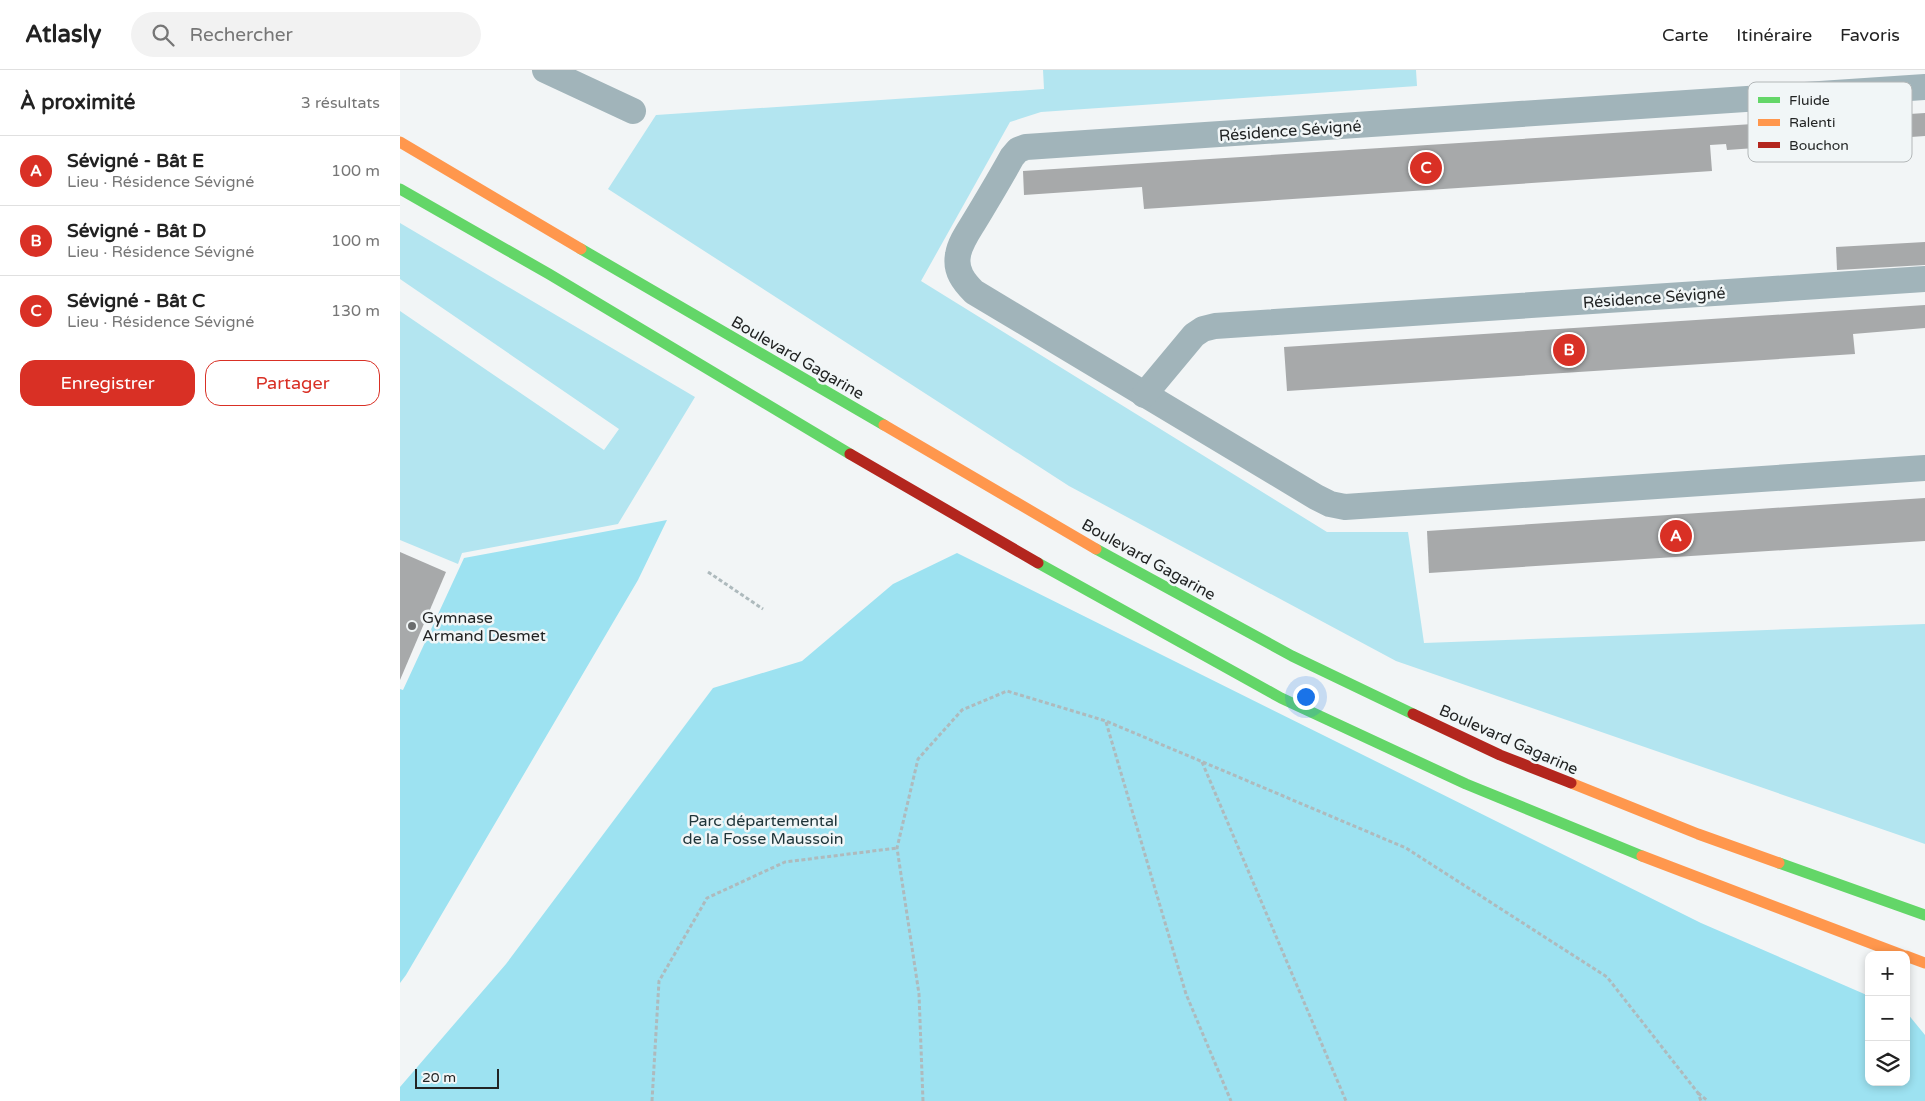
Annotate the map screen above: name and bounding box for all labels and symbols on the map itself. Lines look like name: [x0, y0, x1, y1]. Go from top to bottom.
legend: [1748, 82, 1912, 162]
text: Fluide: [1789, 92, 1830, 109]
text: Ralenti: [1789, 114, 1835, 131]
street label: Résidence Sévigné: [1218, 116, 1362, 146]
text: Bouchon: [1789, 137, 1849, 154]
pin: C: [1410, 149, 1442, 187]
street label: Résidence Sévigné: [1582, 283, 1726, 313]
street label: Boulevard Gagarine: [728, 312, 867, 404]
pin: B: [1553, 331, 1585, 369]
street label: Boulevard Gagarine: [1078, 515, 1219, 605]
pin: A: [1660, 517, 1692, 555]
place label: Gymnase Armand Desmet: [422, 608, 546, 646]
marker: Gymnase Armand Desmet: [406, 620, 418, 632]
your location: [1293, 684, 1319, 710]
street label: Boulevard Gagarine: [1436, 700, 1581, 780]
park label: Parc départemental de la Fosse Maussoin: [683, 811, 843, 849]
scale bar: [415, 1066, 499, 1089]

